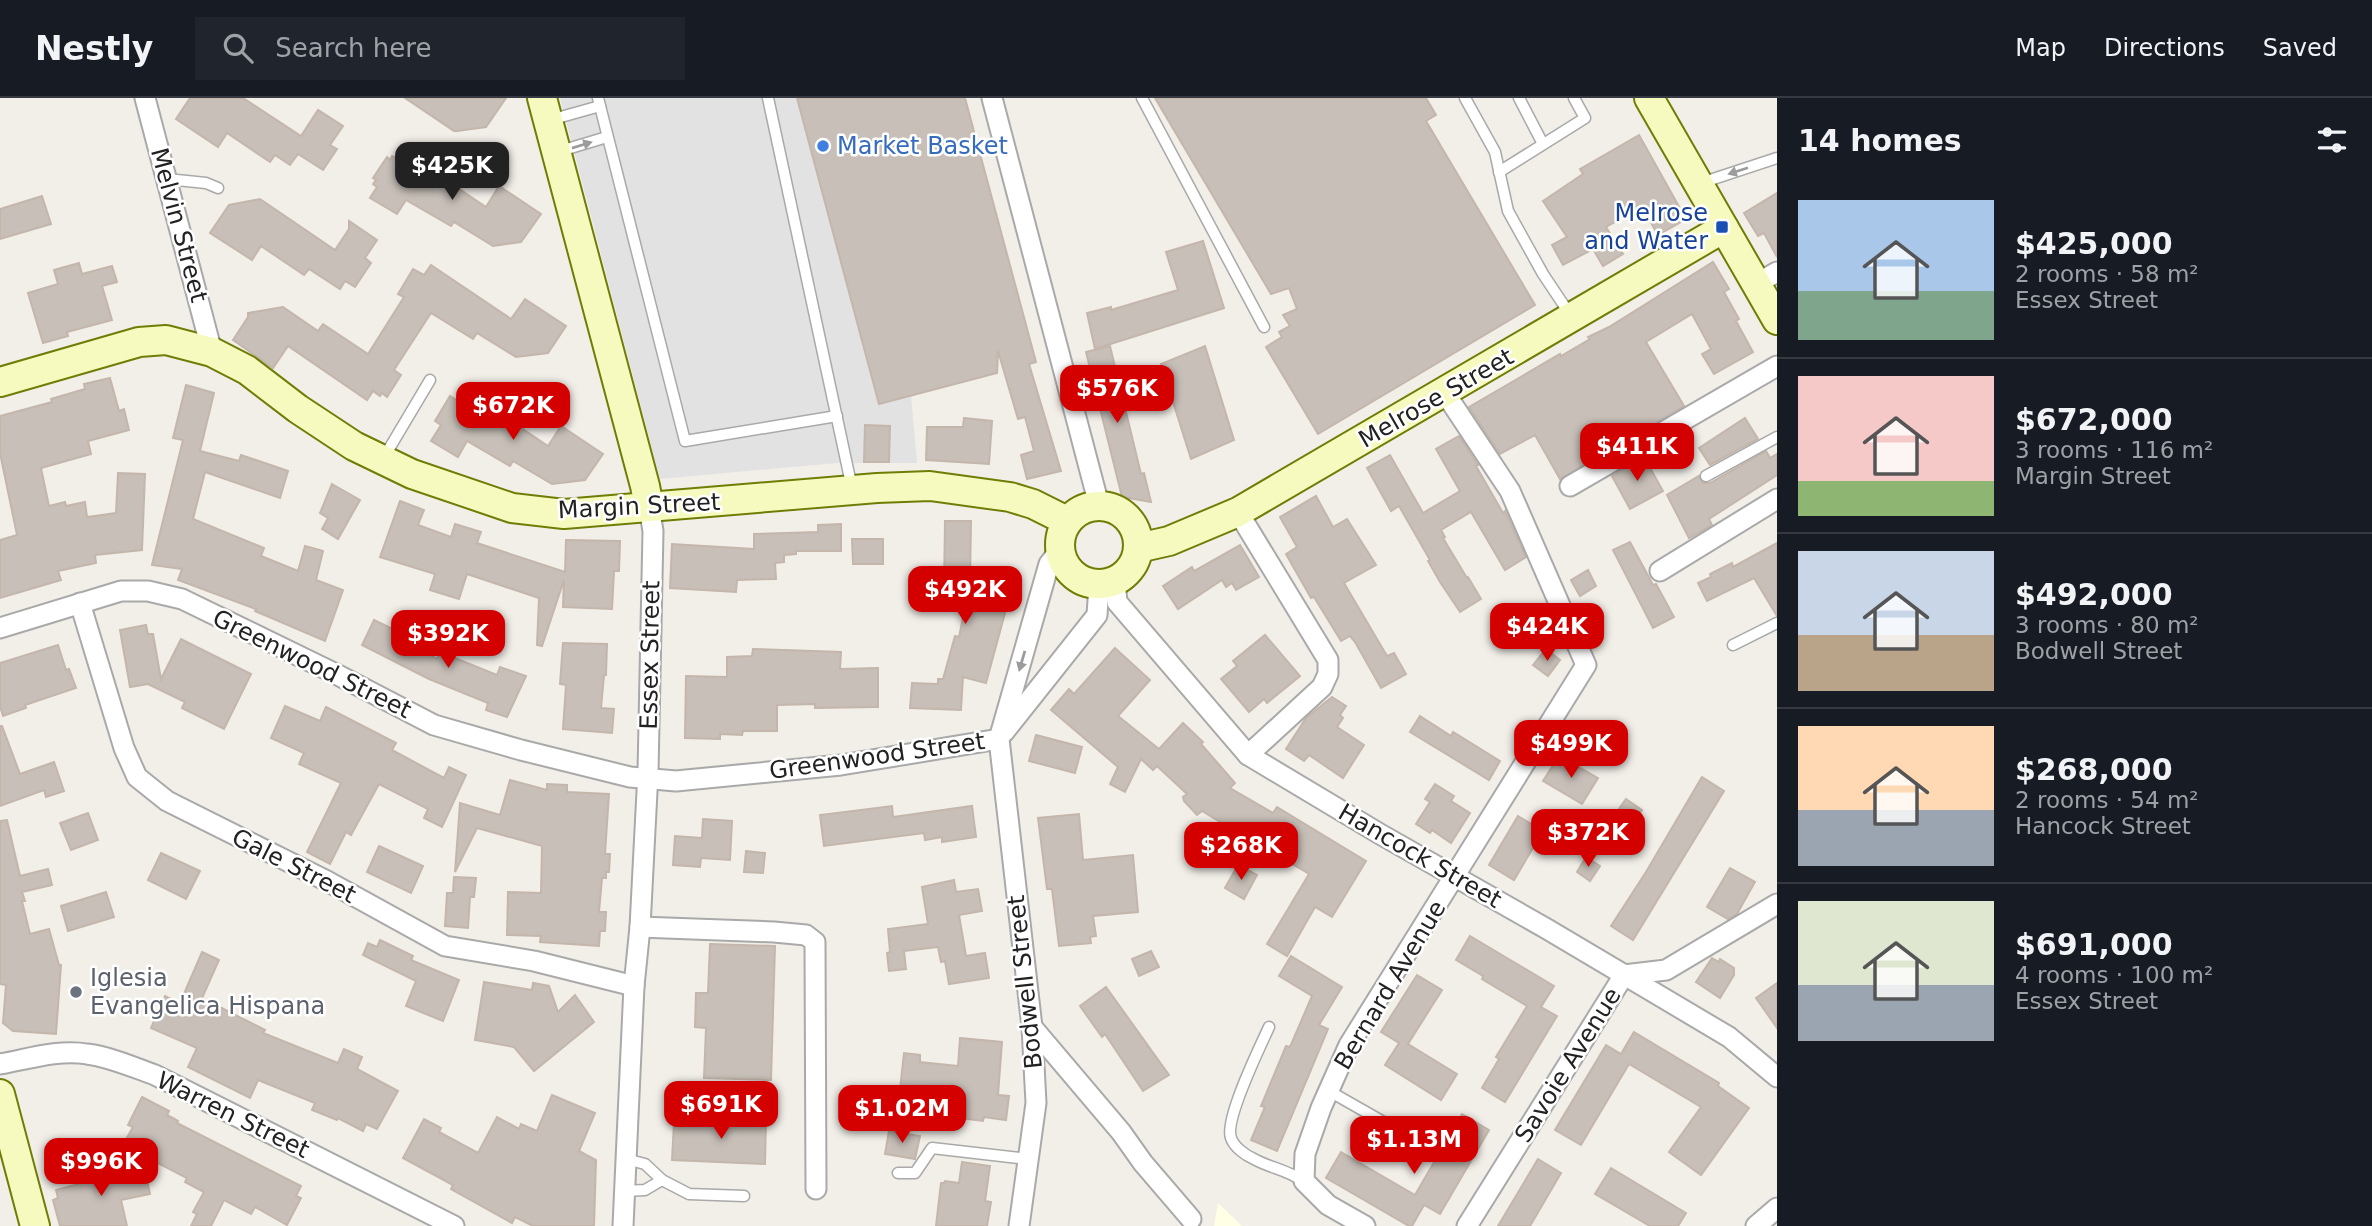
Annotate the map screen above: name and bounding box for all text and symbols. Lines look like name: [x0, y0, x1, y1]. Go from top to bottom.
search box: [195, 17, 685, 80]
text: Nestly: [35, 29, 153, 68]
icon: search: [219, 29, 257, 67]
text: Search here: [275, 33, 431, 63]
text: Map: [2015, 34, 2066, 62]
text: Directions: [2104, 34, 2225, 62]
text: Saved: [2263, 34, 2337, 62]
icon: filters: [2313, 121, 2351, 159]
text: 14 homes: [1798, 123, 1962, 158]
place label: Market Basket: [837, 132, 1008, 160]
marker: Market Basket: [815, 138, 831, 154]
one-way arrow: [572, 139, 593, 149]
pin: $425K: [403, 142, 501, 202]
street label: Melvin Street: [145, 145, 213, 305]
text: $425K: [411, 152, 493, 178]
one-way arrow: [1727, 166, 1748, 177]
place label: Melrose and Water: [1584, 199, 1708, 255]
marker: Melrose and Water: [1714, 219, 1730, 235]
text: $425,000: [2015, 226, 2173, 261]
icon: home: [1854, 228, 1938, 312]
text: 2 rooms · 58 m²: [2015, 261, 2199, 287]
text: Essex Street: [2015, 287, 2158, 313]
street label: Melrose Street: [1354, 342, 1518, 454]
pin: $576K: [1068, 366, 1166, 425]
text: $576K: [1076, 375, 1158, 401]
pin: $672K: [464, 382, 562, 442]
text: $672K: [472, 392, 554, 418]
text: $672,000: [2015, 402, 2173, 437]
icon: home: [1854, 404, 1938, 488]
pin: $411K: [1588, 424, 1686, 483]
text: $411K: [1596, 433, 1678, 459]
text: 3 rooms · 116 m²: [2015, 437, 2213, 463]
text: Margin Street: [2015, 463, 2171, 489]
street label: Margin Street: [557, 488, 721, 524]
pin: $492K: [916, 566, 1014, 626]
text: $492K: [924, 576, 1006, 602]
text: $492,000: [2015, 577, 2173, 612]
icon: home: [1854, 579, 1938, 663]
street label: Essex Street: [635, 580, 665, 730]
pin: $424K: [1498, 603, 1596, 663]
street label: Greenwood Street: [208, 604, 416, 724]
pin: $392K: [399, 610, 497, 670]
text: 3 rooms · 80 m²: [2015, 612, 2199, 638]
text: $424K: [1506, 613, 1588, 639]
text: $392K: [407, 620, 489, 646]
text: Bodwell Street: [2015, 638, 2182, 664]
one-way arrow: [1016, 651, 1026, 672]
pin: $499K: [1522, 720, 1620, 780]
street label: Greenwood Street: [767, 727, 987, 785]
text: $499K: [1530, 730, 1612, 756]
text: $268,000: [2015, 752, 2173, 787]
icon: home: [1854, 754, 1938, 838]
text: 2 rooms · 54 m²: [2015, 787, 2199, 813]
street label: Hancock Street: [1334, 798, 1506, 914]
pin: $372K: [1539, 810, 1637, 869]
text: Hancock Street: [2015, 813, 2191, 839]
text: $372K: [1547, 819, 1629, 845]
pin: $268K: [1192, 822, 1290, 882]
street label: Gale Street: [227, 823, 361, 909]
text: $268K: [1200, 832, 1282, 858]
street label: Bodwell Street: [1002, 894, 1048, 1070]
street label: Bernard Avenue: [1329, 895, 1451, 1075]
text: $691,000: [2015, 927, 2173, 962]
icon: home: [1854, 929, 1938, 1013]
text: 4 rooms · 100 m²: [2015, 962, 2213, 988]
place label: Iglesia Evangelica Hispana: [90, 964, 325, 1020]
street label: Savoie Avenue: [1509, 983, 1627, 1147]
marker: Iglesia Evangelica Hispana: [68, 984, 84, 1000]
text: Essex Street: [2015, 988, 2158, 1014]
street label: Warren Street: [152, 1066, 314, 1164]
pin: $691K: [672, 1082, 770, 1141]
pin: $1.02M: [845, 1086, 959, 1145]
text: $691K: [680, 1091, 762, 1117]
text: $1.02M: [854, 1095, 950, 1121]
pin: $1.13M: [1357, 1116, 1471, 1176]
text: $1.13M: [1366, 1126, 1462, 1152]
pin: $996K: [52, 1138, 150, 1198]
text: $996K: [60, 1148, 142, 1174]

